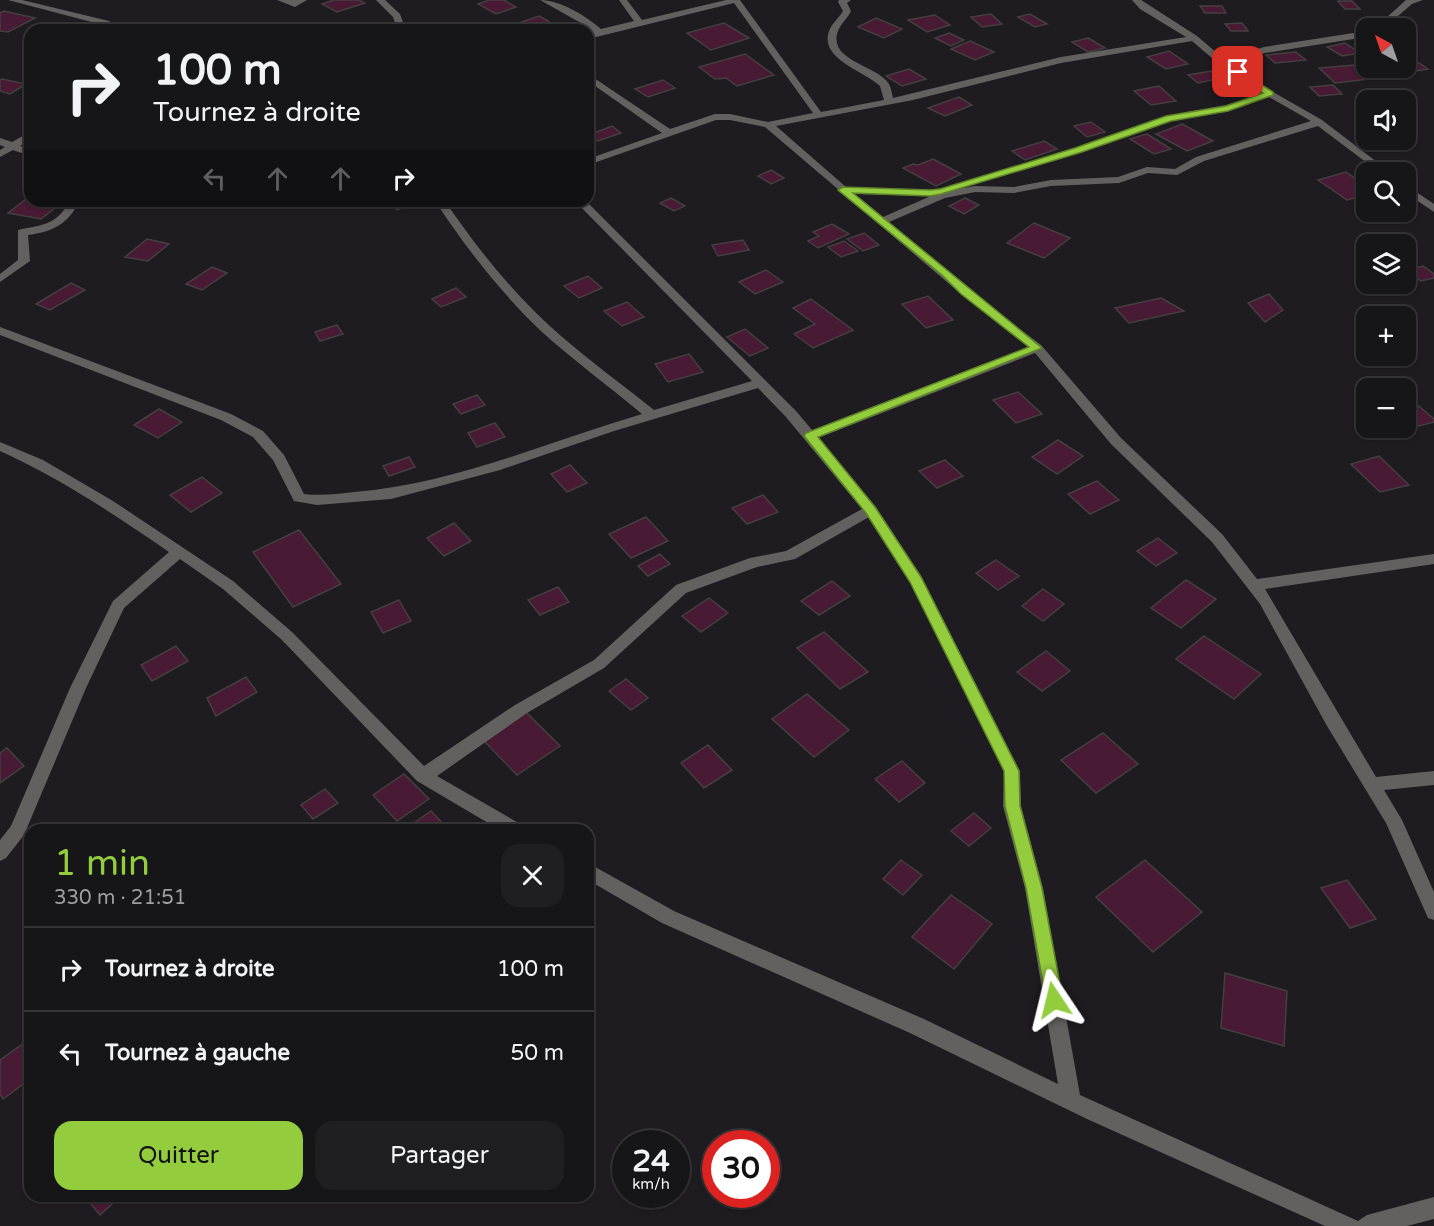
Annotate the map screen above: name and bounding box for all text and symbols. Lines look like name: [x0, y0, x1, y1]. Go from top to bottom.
north arrow: [1356, 18, 1416, 78]
map controls: [1356, 18, 1416, 438]
text: 100 m: [153, 45, 282, 96]
pin: [1212, 46, 1263, 97]
icon: right: [54, 48, 132, 126]
icon: arrive: [1221, 55, 1254, 88]
button: sound: [1356, 90, 1416, 150]
text: Tournez à droite: [153, 96, 361, 129]
icon: left: [198, 162, 231, 195]
icon: ahead: [261, 162, 294, 195]
icon: ahead: [324, 162, 357, 195]
icon: right: [387, 162, 420, 195]
button: search: [1356, 162, 1416, 222]
button: layers: [1356, 234, 1416, 294]
button: +: [1356, 306, 1416, 366]
button: −: [1356, 378, 1416, 438]
text: 1 min: [54, 842, 150, 885]
button: close: [501, 844, 564, 907]
text: 330 m · 21:51: [54, 886, 186, 910]
icon: right: [54, 953, 87, 986]
text: Tournez à droite: [105, 956, 274, 982]
text: 100 m: [497, 956, 564, 982]
position arrow: [1022, 968, 1086, 1032]
icon: left: [54, 1037, 87, 1070]
text: Tournez à gauche: [105, 1040, 290, 1066]
text: 50 m: [510, 1040, 564, 1066]
button: Quitter: [54, 1121, 303, 1190]
button: Partager: [315, 1121, 564, 1190]
speed limit sign: 30: [702, 1130, 780, 1208]
text: 24: [632, 1143, 670, 1180]
text: km/h: [632, 1175, 670, 1193]

